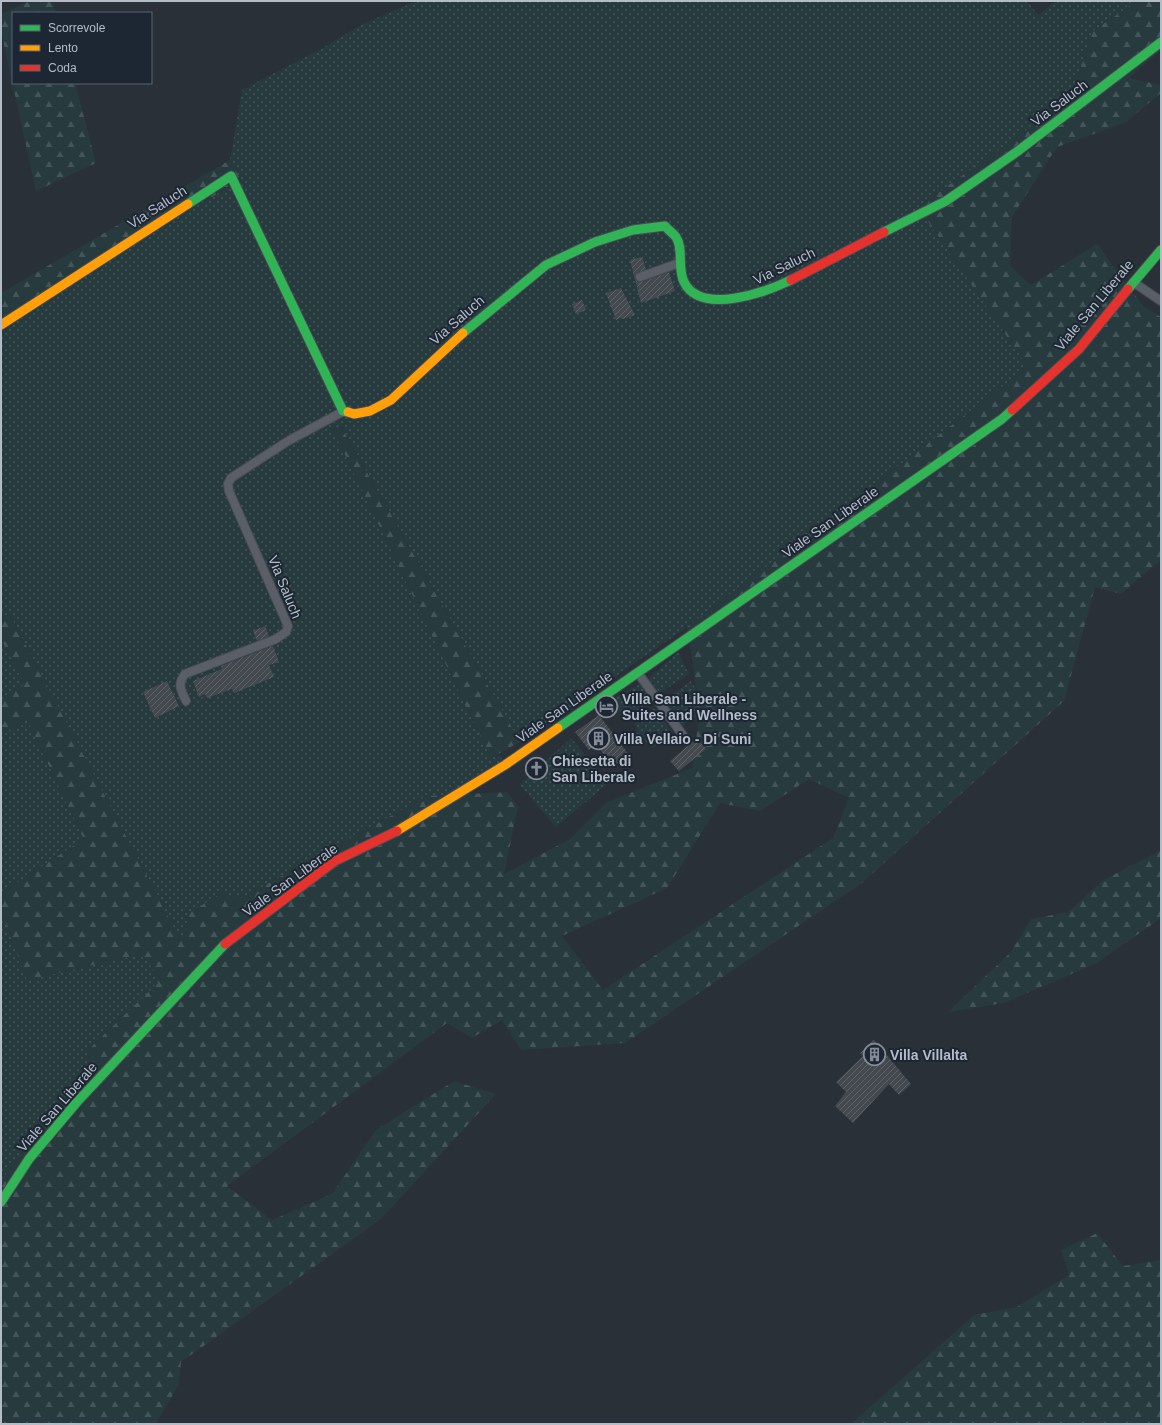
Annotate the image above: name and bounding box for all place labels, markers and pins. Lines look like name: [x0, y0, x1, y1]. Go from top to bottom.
place label: Villa San Liberale - Suites and Wellness: [622, 691, 757, 723]
hotel icon: Villa San Liberale - Suites and Wellness: [593, 694, 619, 720]
building icon: Villa Vellaio - Di Suni: [586, 726, 612, 752]
place label: Villa Vellaio - Di Suni: [614, 731, 751, 747]
place label: Chiesetta di San Liberale: [552, 753, 635, 785]
church icon: Chiesetta di San Liberale: [523, 756, 549, 782]
building icon: Villa Villalta: [862, 1042, 888, 1068]
place label: Villa Villalta: [890, 1047, 968, 1063]

